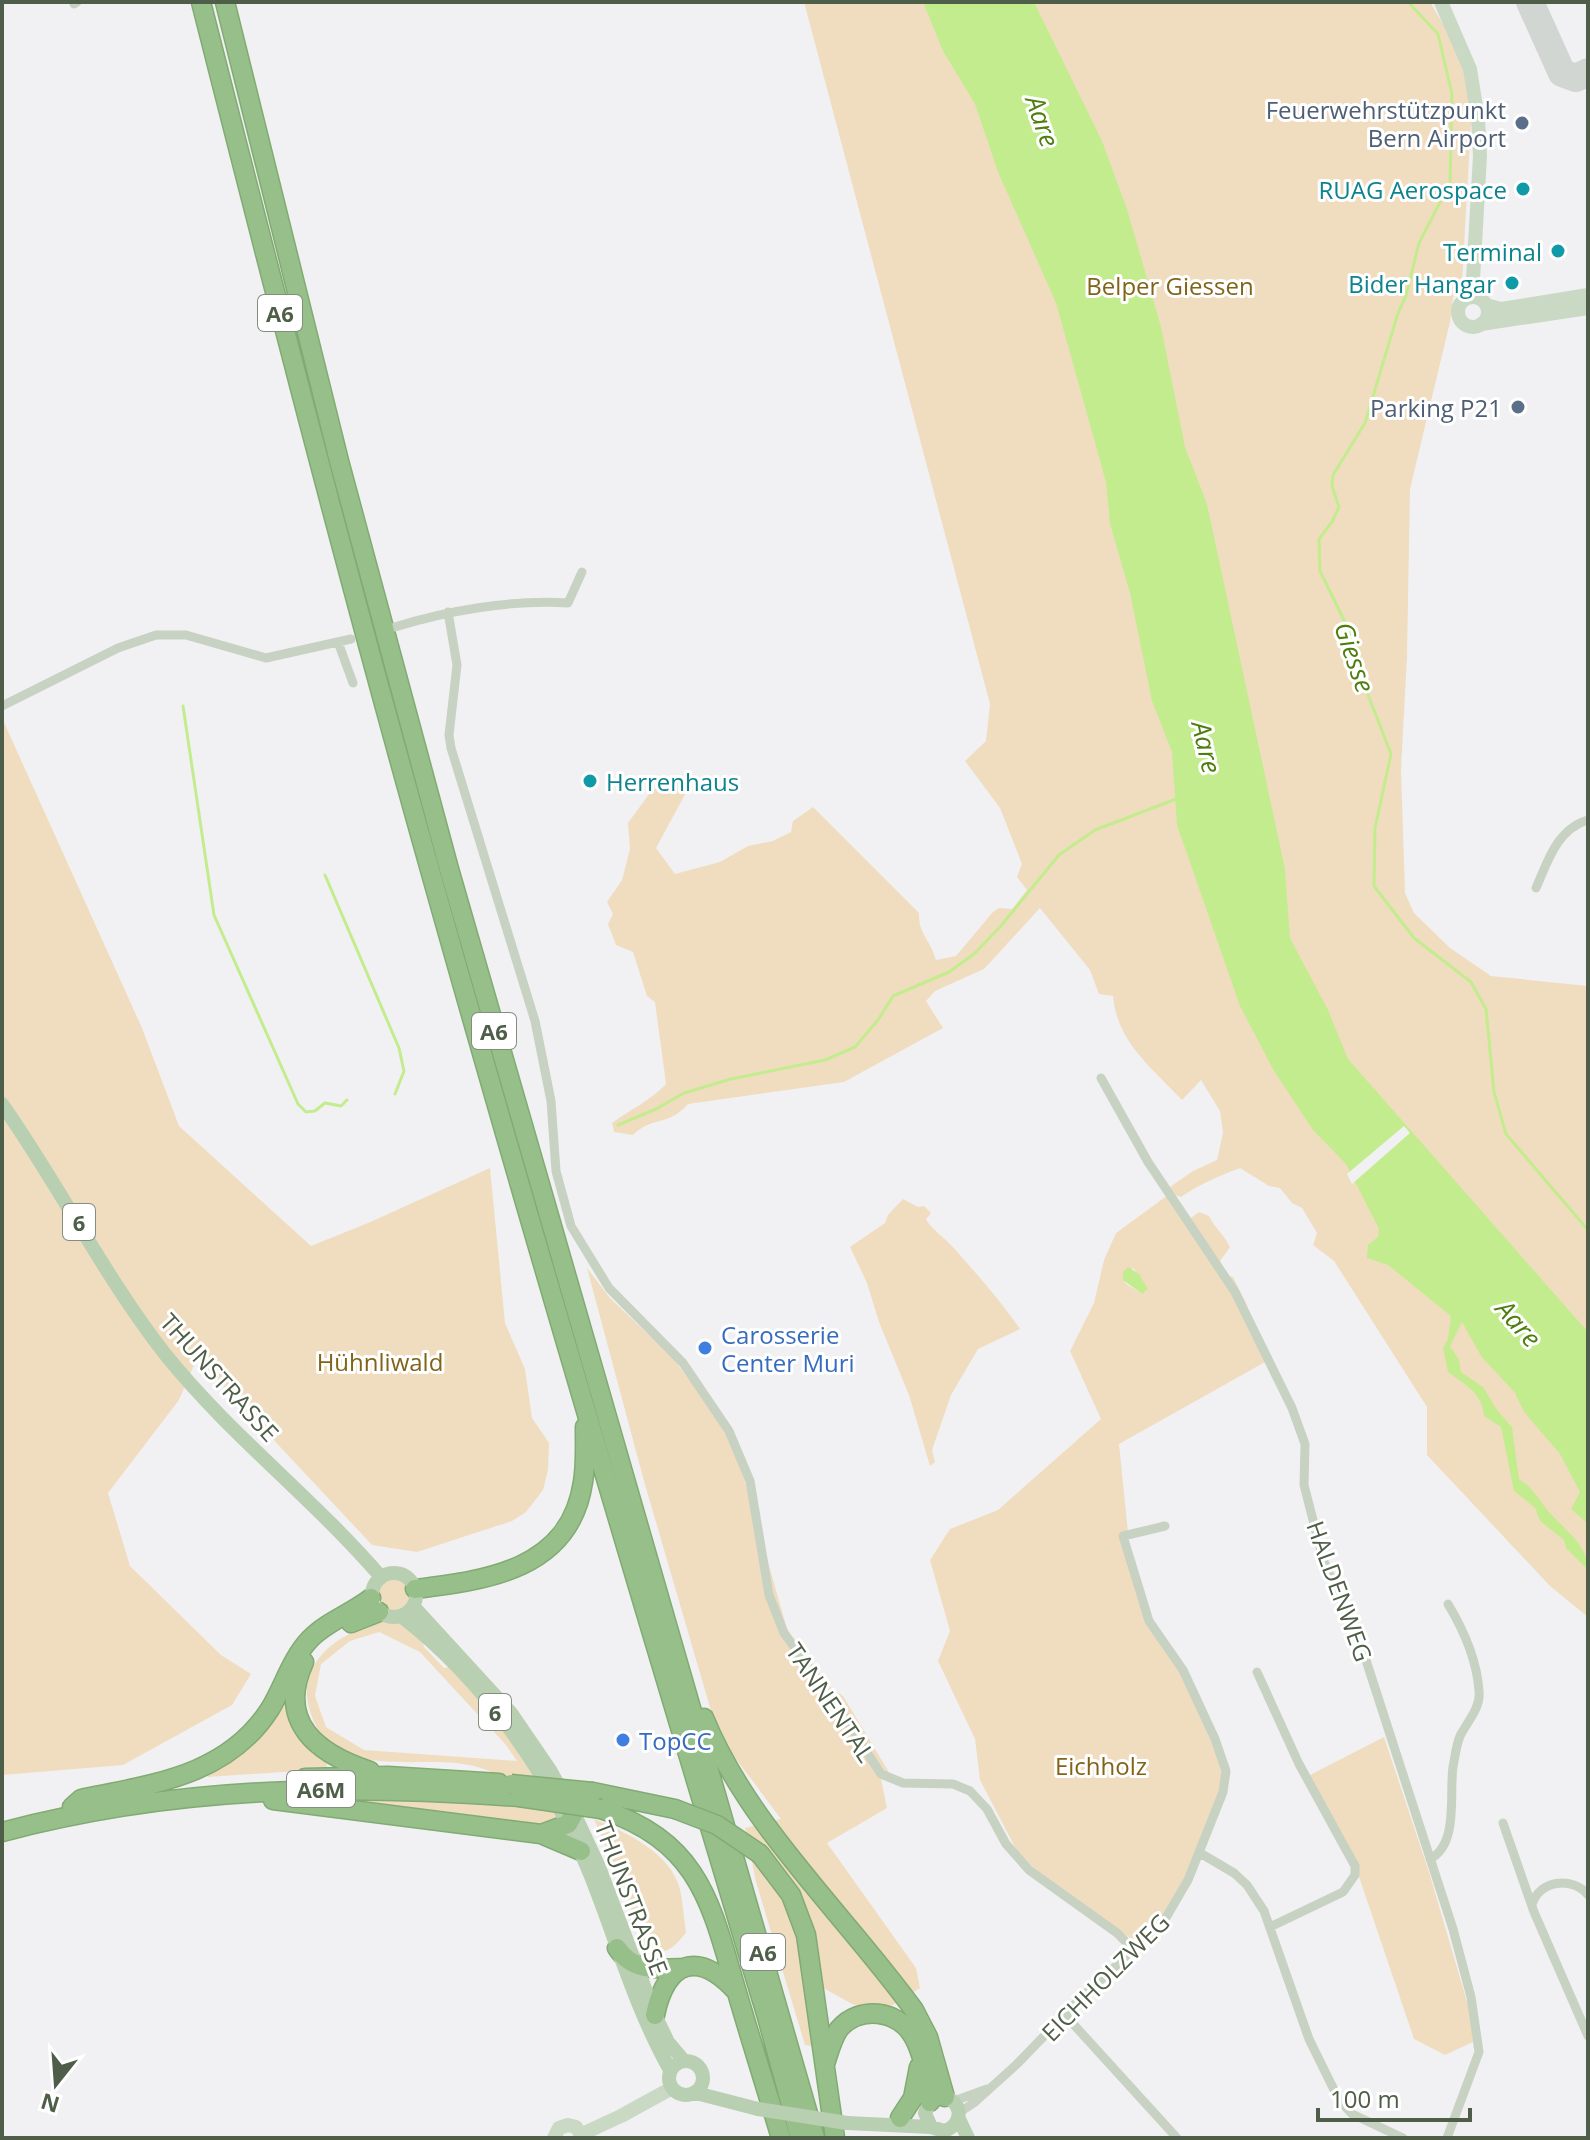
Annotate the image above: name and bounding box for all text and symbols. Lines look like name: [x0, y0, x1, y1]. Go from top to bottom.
water label: Aare: [1017, 88, 1069, 152]
place label: Feuerwehrstützpunkt Bern Airport: [1266, 93, 1506, 154]
marker: Feuerwehrstützpunkt Bern Airport: [1513, 114, 1531, 132]
place label: RUAG Aerospace: [1319, 173, 1507, 206]
marker: RUAG Aerospace: [1514, 180, 1532, 198]
place label: Terminal: [1443, 235, 1542, 268]
marker: Terminal: [1549, 242, 1567, 260]
place label: Bider Hangar: [1348, 267, 1496, 300]
park label: Belper Giessen: [1086, 269, 1254, 302]
marker: Bider Hangar: [1503, 274, 1521, 292]
road number: A6: [258, 295, 302, 331]
place label: Parking P21: [1370, 391, 1502, 424]
marker: Parking P21: [1509, 398, 1527, 416]
water label: Giesse: [1326, 617, 1384, 697]
water label: Aare: [1183, 715, 1230, 777]
place label: Herrenhaus: [606, 765, 739, 798]
marker: Herrenhaus: [581, 772, 599, 790]
road number: A6: [472, 1013, 516, 1049]
road number: 6: [63, 1204, 95, 1240]
water label: Aare: [1487, 1290, 1550, 1355]
street label: THUNSTRASSE: [153, 1306, 287, 1448]
place label: Carosserie Center Muri: [721, 1318, 855, 1379]
marker: Carosserie Center Muri: [696, 1339, 714, 1357]
park label: Hühnliwald: [317, 1345, 443, 1378]
street label: HALDENWEG: [1299, 1516, 1381, 1666]
street label: TANNENTAL: [779, 1636, 883, 1768]
road number: 6: [479, 1694, 511, 1730]
place label: TopCC: [639, 1724, 712, 1757]
marker: TopCC: [614, 1731, 632, 1749]
park label: Eichholz: [1055, 1749, 1147, 1782]
road number: A6M: [287, 1771, 355, 1807]
street label: THUNSTRASSE: [587, 1816, 677, 1980]
street label: EICHHOLZWEG: [1034, 1906, 1176, 2048]
road number: A6: [741, 1934, 785, 1970]
north arrow: [16, 2044, 96, 2124]
scale bar: [1318, 2072, 1470, 2122]
text: 100 m: [1330, 2082, 1400, 2115]
text: N: [37, 2087, 63, 2121]

